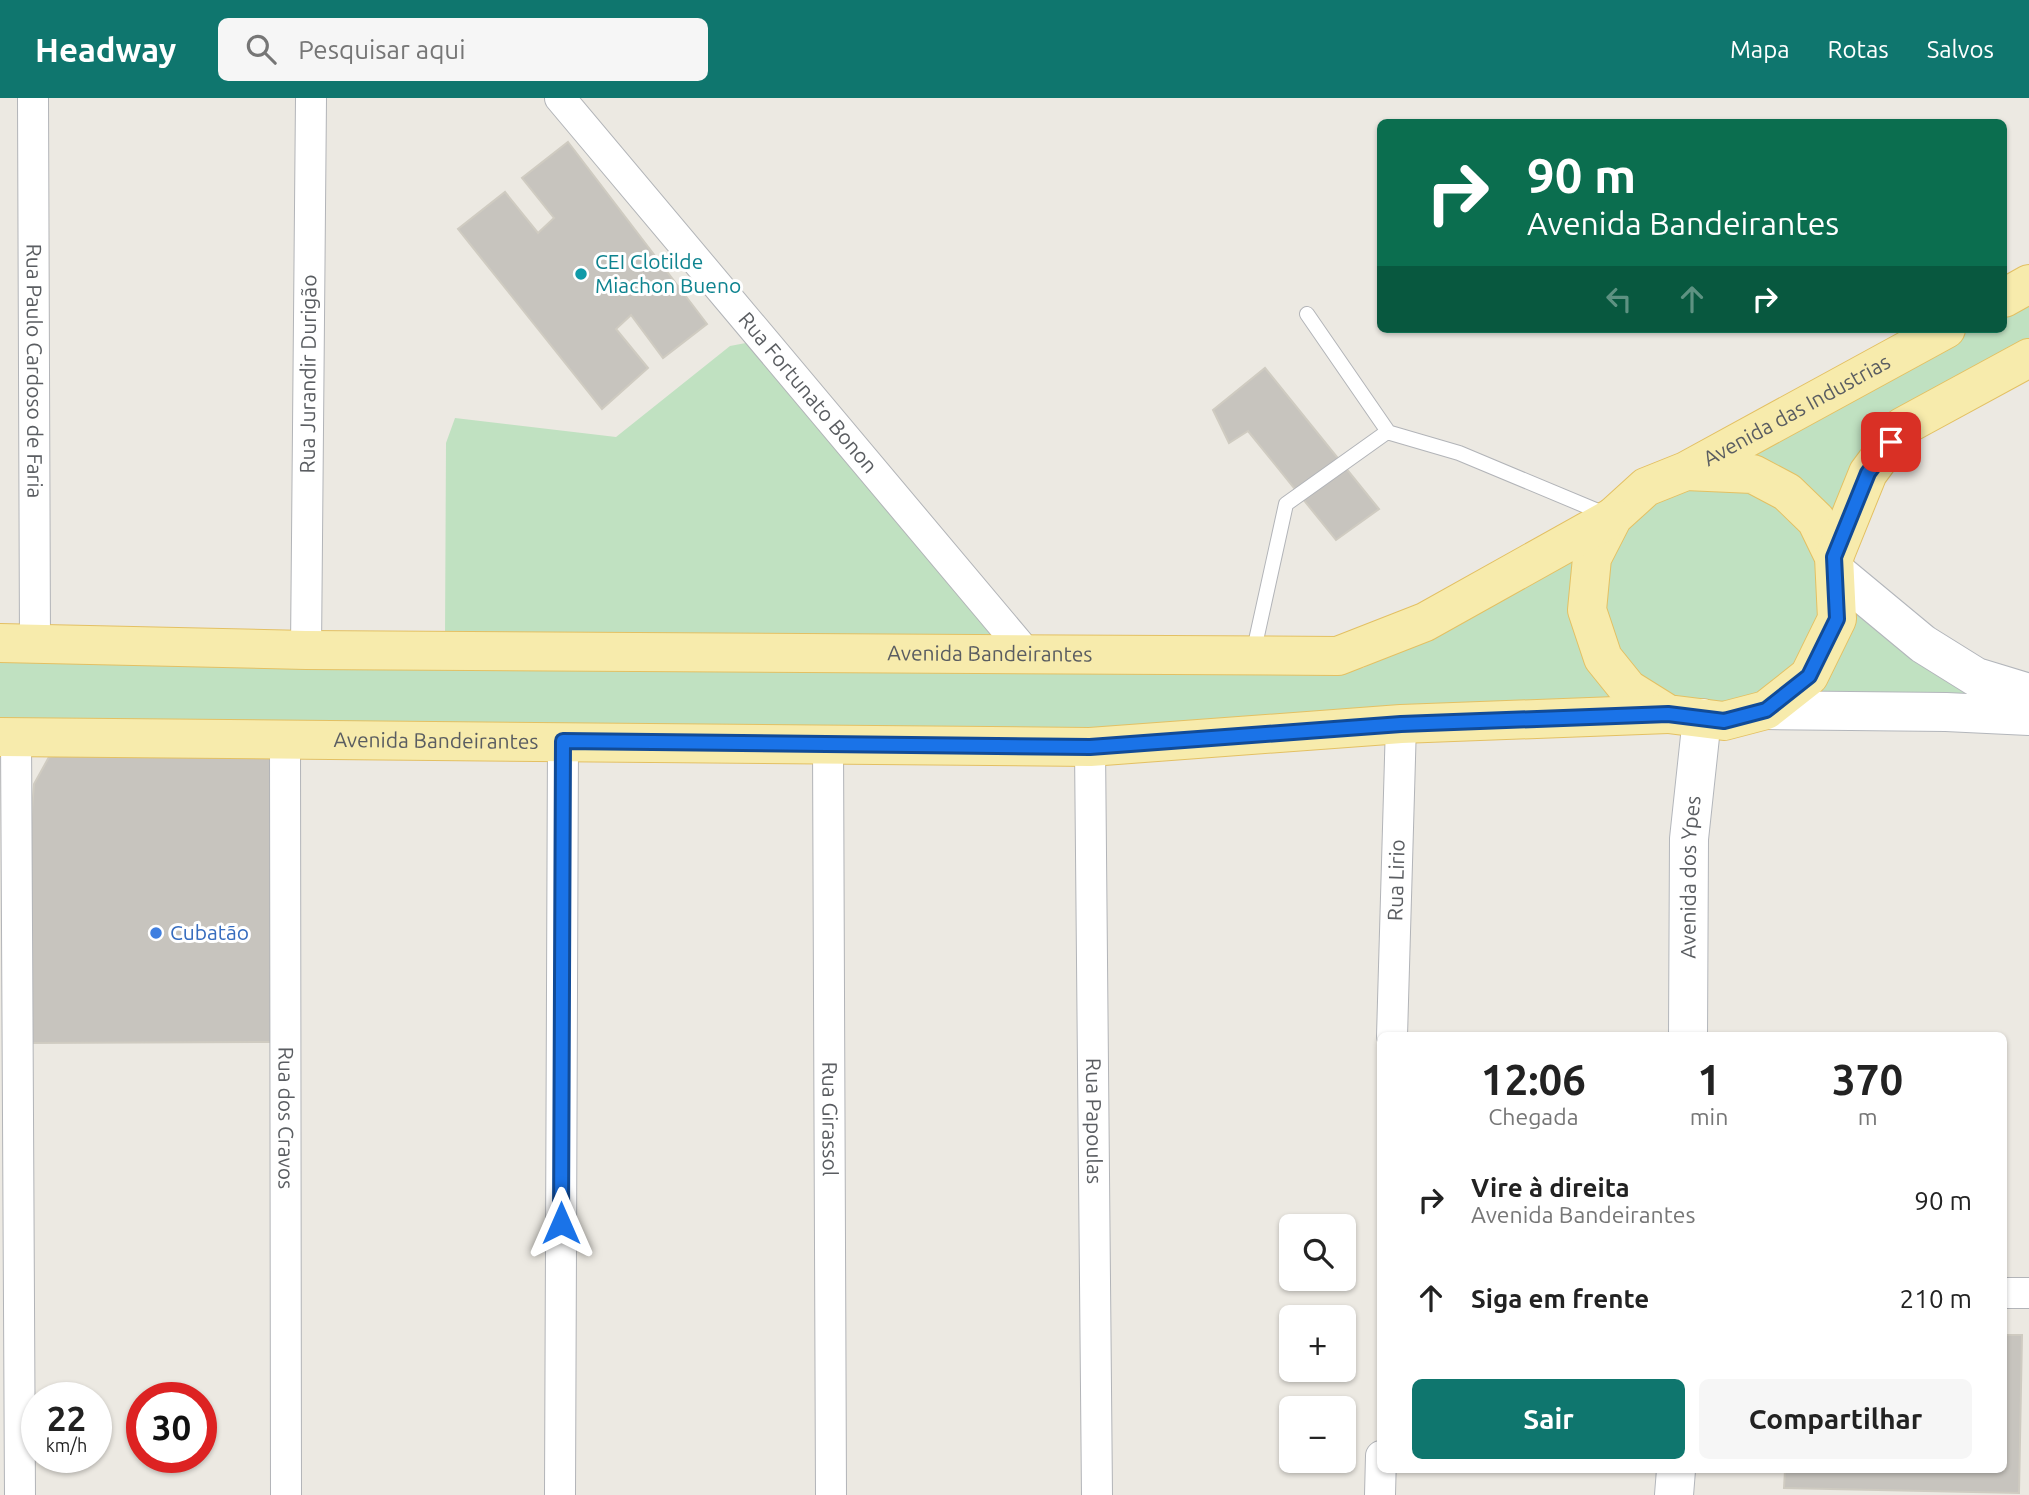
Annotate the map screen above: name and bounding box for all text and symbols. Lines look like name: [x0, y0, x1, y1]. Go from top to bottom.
search box: [218, 18, 708, 81]
icon: search: [242, 30, 280, 68]
text: Headway: [35, 31, 176, 68]
text: Pesquisar aqui: [298, 35, 466, 64]
text: Mapa: [1730, 36, 1790, 63]
text: Rotas: [1828, 36, 1889, 63]
text: Salvos: [1927, 36, 1994, 63]
icon: right: [1412, 147, 1503, 238]
text: 90 m: [1527, 147, 1636, 202]
text: Avenida Bandeirantes: [1527, 205, 1839, 241]
street label: Rua Paulo Cardoso de Faria: [23, 244, 47, 498]
place label: CEI Clotilde Miachon Bueno: [595, 249, 741, 297]
marker: CEI Clotilde Miachon Bueno: [573, 266, 589, 282]
street label: Rua Jurandir Durigão: [295, 274, 320, 474]
icon: left: [1600, 280, 1638, 318]
icon: ahead: [1673, 280, 1711, 318]
icon: right: [1746, 280, 1784, 318]
street label: Rua Fortunato Bonon: [734, 307, 883, 477]
street label: Avenida das Industrias: [1699, 349, 1894, 470]
pin: [1861, 412, 1921, 472]
icon: arrive: [1872, 423, 1910, 461]
street label: Avenida Bandeirantes: [887, 640, 1093, 666]
street label: Avenida Bandeirantes: [333, 727, 539, 753]
street label: Avenida dos Ypes: [1675, 794, 1705, 959]
street label: Rua Lirio: [1382, 839, 1409, 921]
place label: Cubatão: [170, 920, 249, 944]
marker: Cubatão: [148, 925, 164, 941]
street label: Rua dos Cravos: [274, 1047, 299, 1189]
text: 12:06: [1481, 1056, 1586, 1103]
text: 1: [1697, 1056, 1721, 1103]
text: 370: [1832, 1056, 1903, 1103]
street label: Rua Papoulas: [1082, 1058, 1107, 1184]
street label: Rua Girassol: [818, 1062, 843, 1176]
text: Chegada: [1488, 1104, 1578, 1129]
text: min: [1690, 1104, 1728, 1129]
text: m: [1858, 1104, 1878, 1129]
text: Vire à direita: [1471, 1173, 1630, 1202]
icon: right: [1412, 1181, 1450, 1219]
position arrow: [524, 1186, 598, 1260]
text: 90 m: [1914, 1186, 1972, 1215]
text: Avenida Bandeirantes: [1471, 1202, 1695, 1227]
map controls: [1279, 1214, 1356, 1473]
button: search: [1279, 1214, 1356, 1291]
icon: ahead: [1412, 1279, 1450, 1317]
text: Siga em frente: [1471, 1284, 1649, 1313]
text: 210 m: [1900, 1284, 1972, 1313]
button: +: [1279, 1305, 1356, 1382]
button: Sair: [1412, 1379, 1685, 1459]
button: Compartilhar: [1699, 1379, 1972, 1459]
speed limit sign: 30: [126, 1382, 217, 1473]
button: −: [1279, 1396, 1356, 1473]
text: 22: [47, 1398, 86, 1438]
text: km/h: [46, 1435, 87, 1455]

